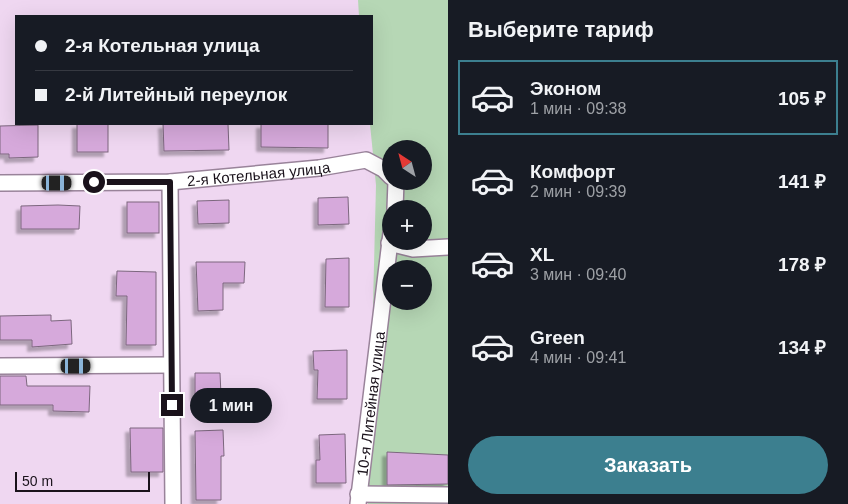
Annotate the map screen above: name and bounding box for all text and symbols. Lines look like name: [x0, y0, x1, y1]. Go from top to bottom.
text: Выберите тариф: [468, 17, 654, 42]
text: 2-я Котельная улица: [65, 35, 260, 56]
icon: car: [470, 75, 515, 120]
text: Эконом: [530, 78, 601, 99]
text: 2-й Литейный переулок: [65, 84, 287, 105]
text: 105 ₽: [778, 88, 826, 109]
text: 1 мин · 09:38: [530, 100, 626, 117]
north arrow: [382, 140, 432, 190]
map controls: [382, 140, 432, 310]
street label: 2-я Котельная улица: [186, 158, 332, 189]
icon: car: [470, 158, 515, 203]
text: Комфорт: [530, 161, 615, 182]
route start: [83, 171, 105, 193]
text: 141 ₽: [778, 171, 826, 192]
car: [42, 176, 72, 191]
text: 2 мин · 09:39: [530, 183, 626, 200]
button: +: [382, 200, 432, 250]
icon: car: [470, 241, 515, 286]
text: XL: [530, 244, 554, 265]
text: 178 ₽: [778, 254, 826, 275]
button: −: [382, 260, 432, 310]
text: 3 мин · 09:40: [530, 266, 626, 283]
icon: car: [470, 324, 515, 369]
text: Green: [530, 327, 585, 348]
street label: 10-я Литейная улица: [353, 330, 388, 477]
text: 134 ₽: [778, 337, 826, 358]
text: 4 мин · 09:41: [530, 349, 626, 366]
car: [61, 359, 91, 374]
callout: 1 мин: [190, 388, 272, 422]
route end: [161, 394, 183, 416]
text: 1 мин: [209, 397, 253, 414]
button: Заказать: [468, 436, 828, 494]
scale bar: [15, 469, 150, 492]
text: 50 m: [22, 473, 53, 489]

